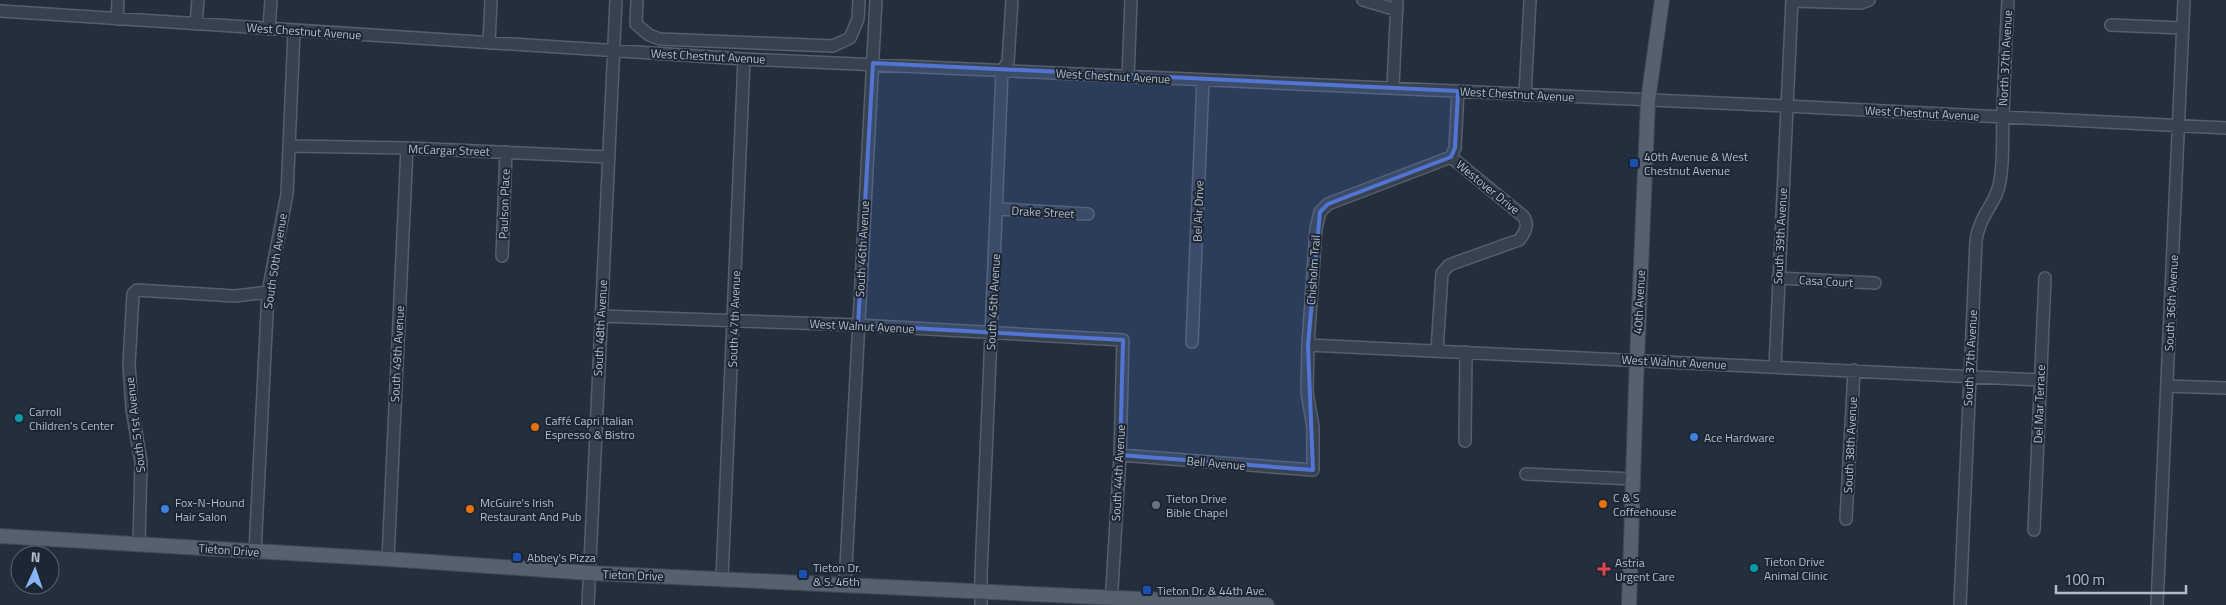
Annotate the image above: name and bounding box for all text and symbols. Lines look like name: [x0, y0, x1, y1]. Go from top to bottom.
street label: North 37th Avenue: [1993, 10, 2017, 106]
street label: West Chestnut Avenue: [246, 18, 362, 44]
street label: West Chestnut Avenue: [650, 44, 766, 68]
street label: West Chestnut Avenue: [1055, 64, 1171, 88]
street label: West Chestnut Avenue: [1459, 82, 1575, 106]
street label: West Chestnut Avenue: [1864, 101, 1980, 125]
street label: McCargar Street: [408, 139, 491, 161]
place label: 40th Avenue & West Chestnut Avenue: [1644, 147, 1749, 180]
street label: Westover Drive: [1452, 155, 1524, 219]
marker: 40th Avenue & West Chestnut Avenue: [1628, 157, 1640, 169]
street label: Paulson Place: [493, 169, 515, 239]
street label: Bel Air Drive: [1187, 180, 1209, 242]
street label: South 39th Avenue: [1768, 187, 1792, 285]
street label: South 46th Avenue: [850, 200, 874, 298]
street label: Drake Street: [1011, 201, 1076, 223]
street label: South 50th Avenue: [258, 212, 292, 310]
street label: Chisholm Trail: [1301, 234, 1325, 306]
street label: South 45th Avenue: [981, 253, 1005, 351]
street label: South 36th Avenue: [2159, 254, 2183, 352]
street label: 40th Avenue: [1628, 269, 1650, 335]
street label: South 47th Avenue: [723, 270, 745, 368]
street label: Casa Court: [1798, 270, 1854, 292]
street label: South 48th Avenue: [588, 279, 612, 377]
street label: South 49th Avenue: [385, 305, 409, 403]
street label: South 37th Avenue: [1958, 309, 1982, 407]
street label: West Walnut Avenue: [809, 314, 915, 338]
street label: West Walnut Avenue: [1621, 350, 1727, 374]
street label: Del Mar Terrace: [2028, 364, 2050, 444]
street label: South 51st Avenue: [120, 376, 150, 474]
street label: South 38th Avenue: [1838, 396, 1862, 494]
place label: Carroll Children's Center: [29, 402, 114, 435]
place label: Caffé Capri Italian Espresso & Bistro: [545, 411, 635, 444]
marker: Carroll Children's Center: [13, 412, 25, 424]
marker: Caffé Capri Italian Espresso & Bistro: [529, 421, 541, 433]
street label: South 44th Avenue: [1106, 424, 1130, 522]
place label: Ace Hardware: [1704, 428, 1775, 447]
marker: Ace Hardware: [1688, 431, 1700, 443]
street label: Bell Avenue: [1186, 451, 1246, 475]
place label: C & S Coffeehouse: [1613, 488, 1677, 521]
place label: Tieton Drive Bible Chapel: [1166, 489, 1228, 522]
place label: Fox-N-Hound Hair Salon: [175, 493, 245, 526]
place label: McGuire's Irish Restaurant And Pub: [480, 493, 581, 526]
marker: C & S Coffeehouse: [1597, 498, 1609, 510]
marker: Tieton Drive Bible Chapel: [1150, 499, 1162, 511]
marker: Fox-N-Hound Hair Salon: [159, 503, 171, 515]
marker: McGuire's Irish Restaurant And Pub: [464, 503, 476, 515]
street label: Tieton Drive: [198, 538, 260, 562]
north arrow: [10, 545, 60, 595]
text: N: [30, 546, 41, 567]
place label: Abbey's Pizza: [527, 548, 596, 567]
marker: Abbey's Pizza: [511, 551, 523, 563]
place label: Tieton Drive Animal Clinic: [1764, 552, 1828, 585]
place label: Astria Urgent Care: [1615, 553, 1675, 586]
place label: Tieton Dr. & S. 46th: [813, 558, 861, 591]
marker: Astria Urgent Care: [1597, 562, 1611, 576]
marker: Tieton Drive Animal Clinic: [1748, 562, 1760, 574]
scale bar: [2056, 562, 2186, 594]
street label: Tieton Drive: [602, 564, 664, 586]
marker: Tieton Dr. & S. 46th: [797, 568, 809, 580]
text: 100 m: [2064, 568, 2105, 591]
place label: Tieton Dr. & 44th Ave.: [1157, 581, 1267, 600]
marker: Tieton Dr. & 44th Ave.: [1141, 584, 1153, 596]

